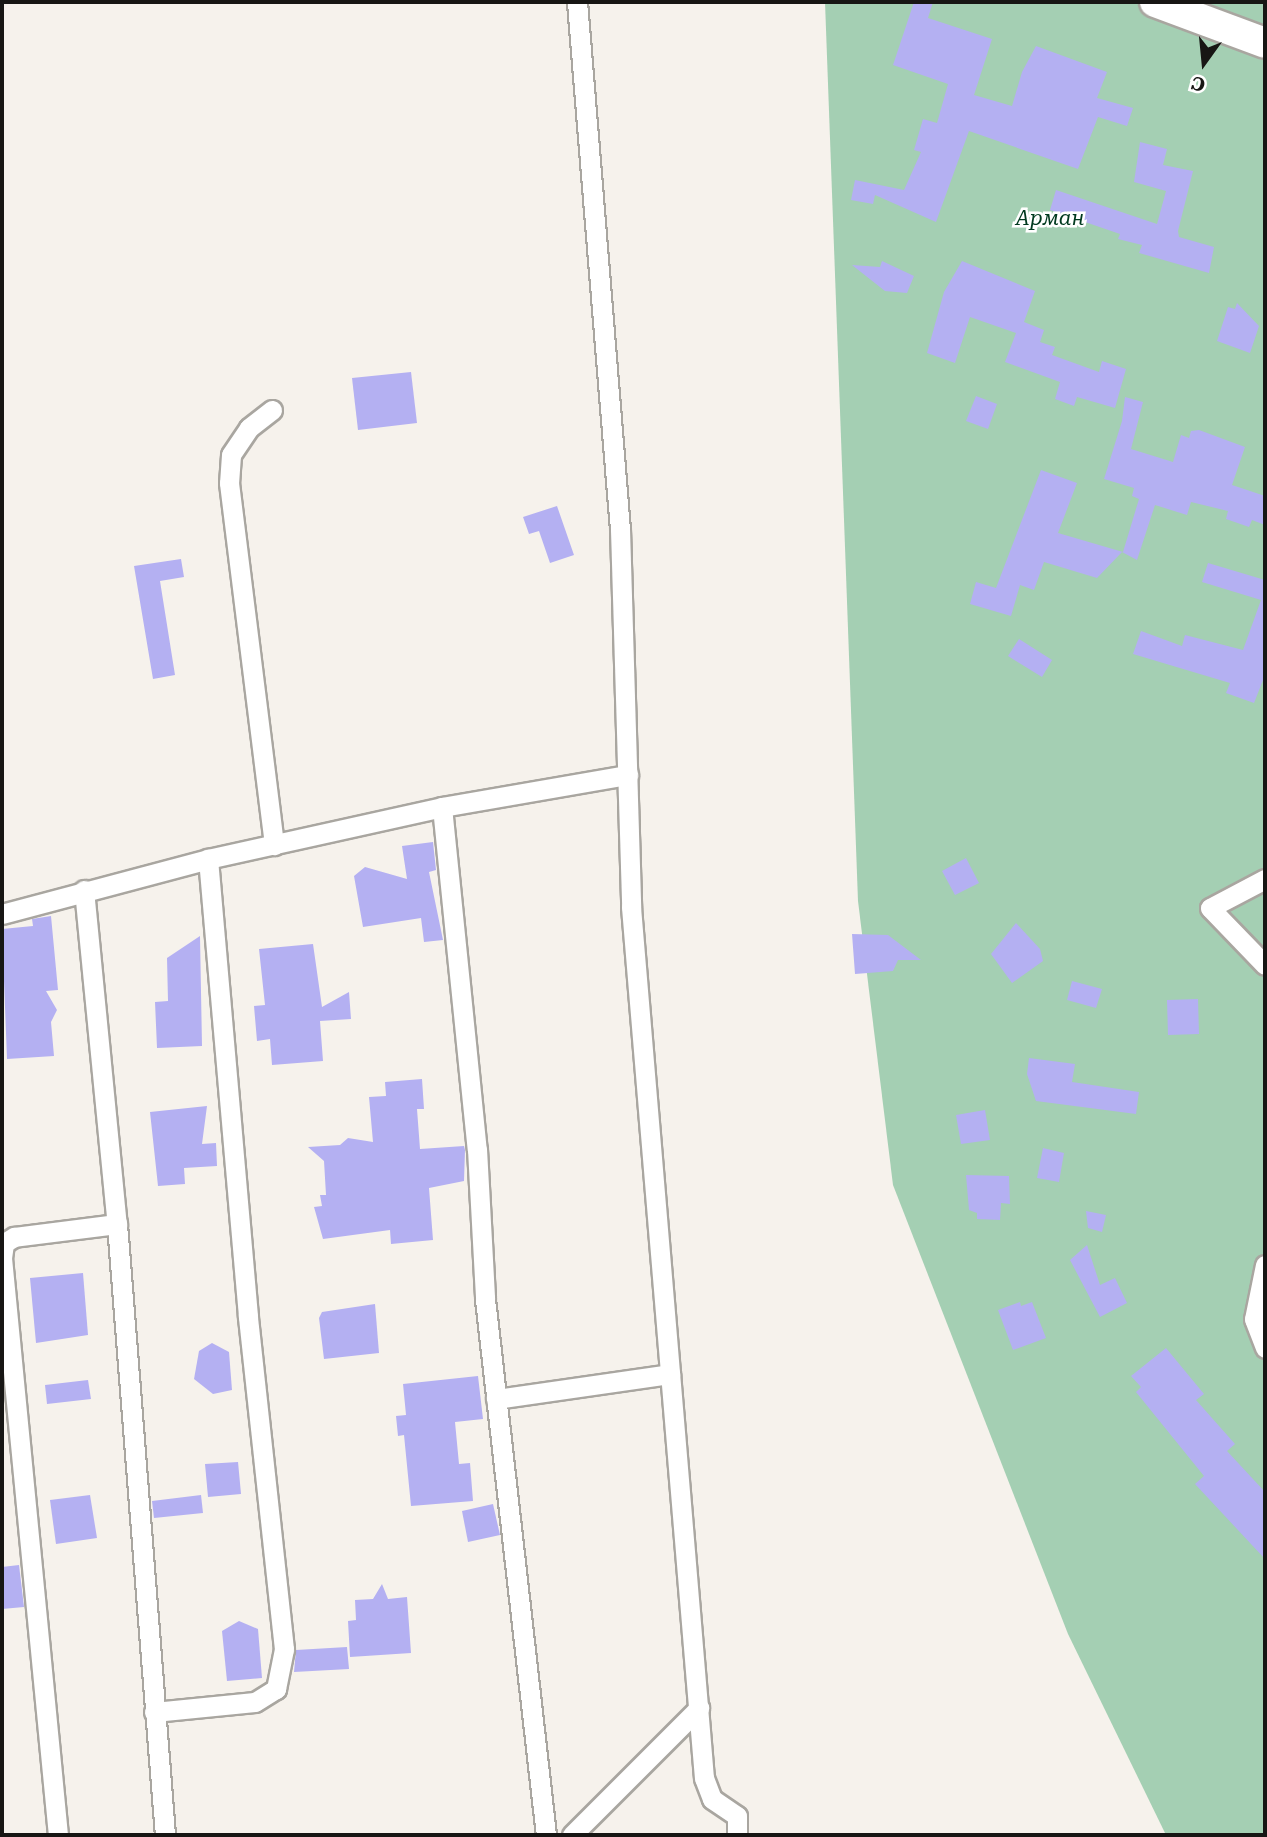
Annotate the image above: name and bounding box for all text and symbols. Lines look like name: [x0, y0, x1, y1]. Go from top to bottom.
north arrow: [1169, 28, 1239, 98]
text: С: [1189, 71, 1208, 97]
park label: Арман: [1016, 205, 1084, 231]

